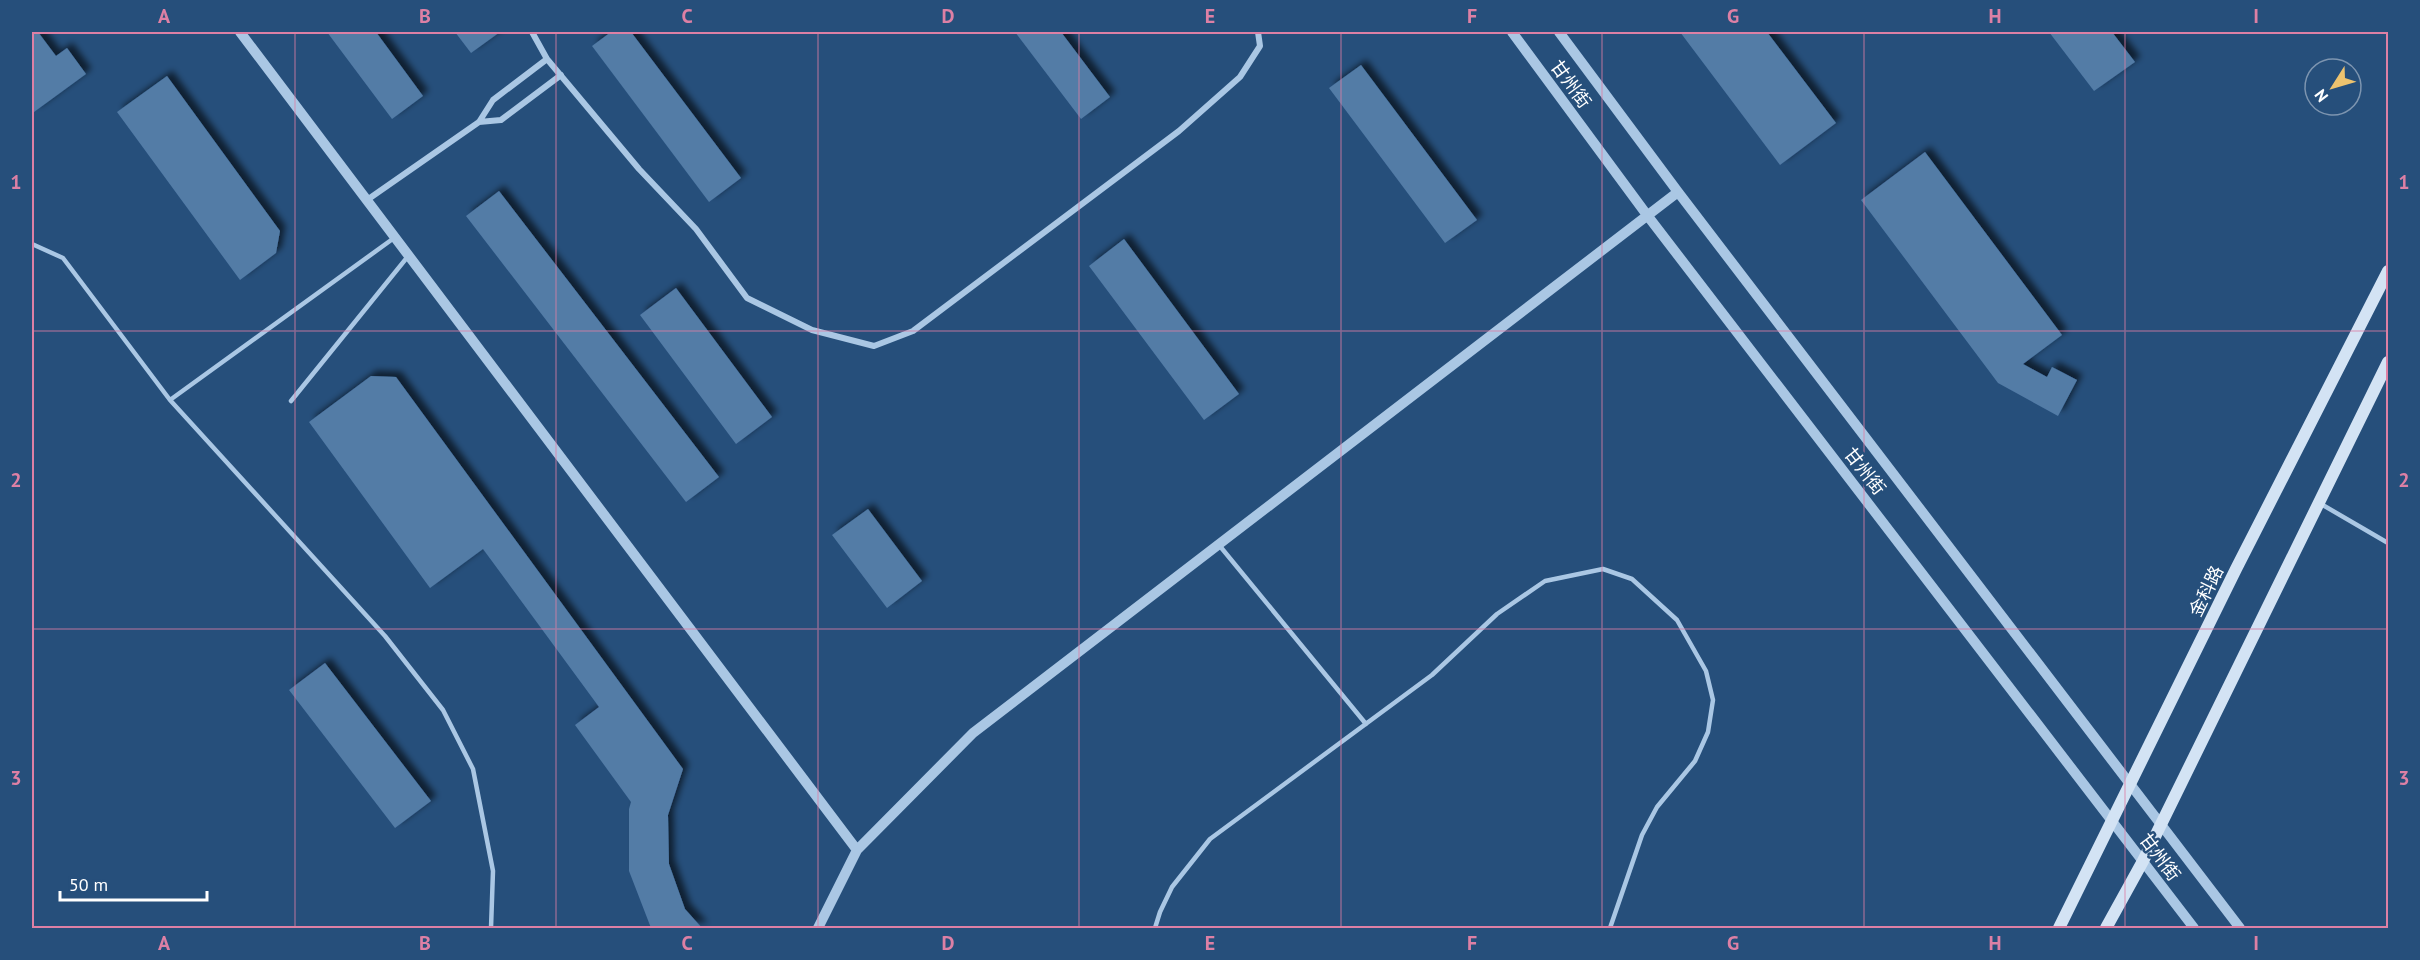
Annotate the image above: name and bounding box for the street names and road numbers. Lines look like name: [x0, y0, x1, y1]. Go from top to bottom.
street label: 甘州街: [1546, 55, 1596, 113]
street label: 甘州街: [1839, 443, 1891, 499]
street label: 金科路: [2184, 562, 2228, 620]
street label: 甘州街: [2135, 829, 2185, 885]

